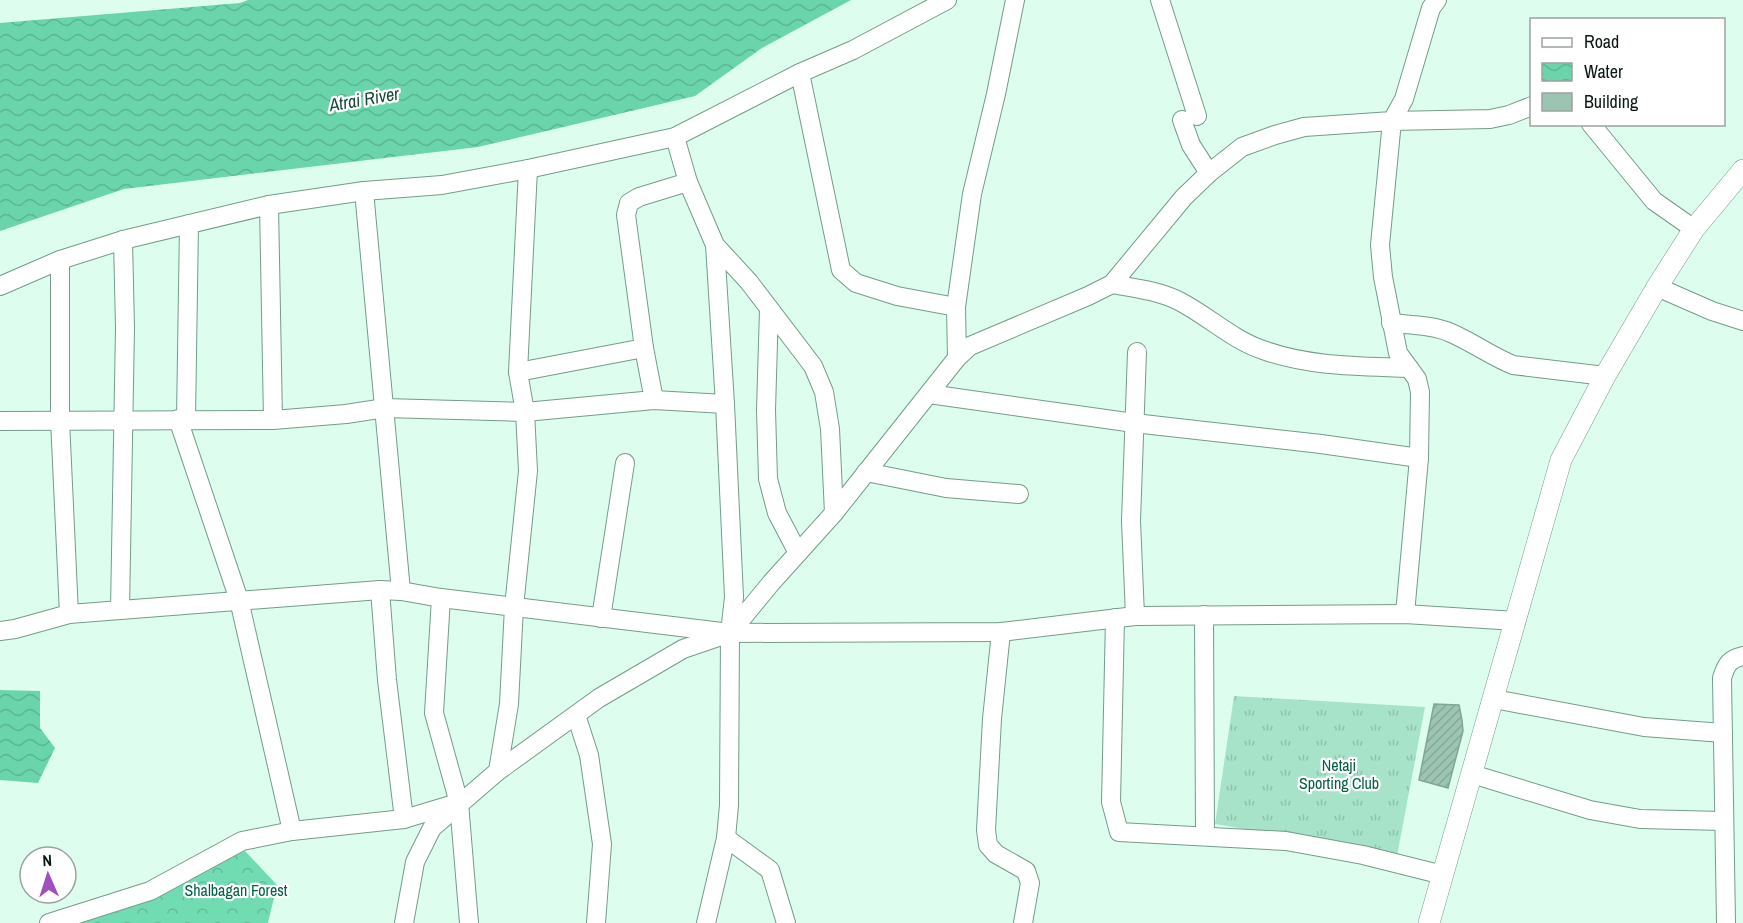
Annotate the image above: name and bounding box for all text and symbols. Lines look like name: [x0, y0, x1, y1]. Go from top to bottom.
legend: [1530, 18, 1725, 126]
text: Road: [1584, 29, 1619, 54]
text: Water: [1584, 59, 1623, 84]
water label: Atrai River: [326, 80, 402, 118]
text: Building: [1584, 89, 1639, 114]
park label: Netaji Sporting Club: [1299, 754, 1379, 794]
north arrow: [18, 845, 78, 905]
text: N: [42, 849, 53, 871]
park label: Shalbagan Forest: [185, 879, 288, 901]

